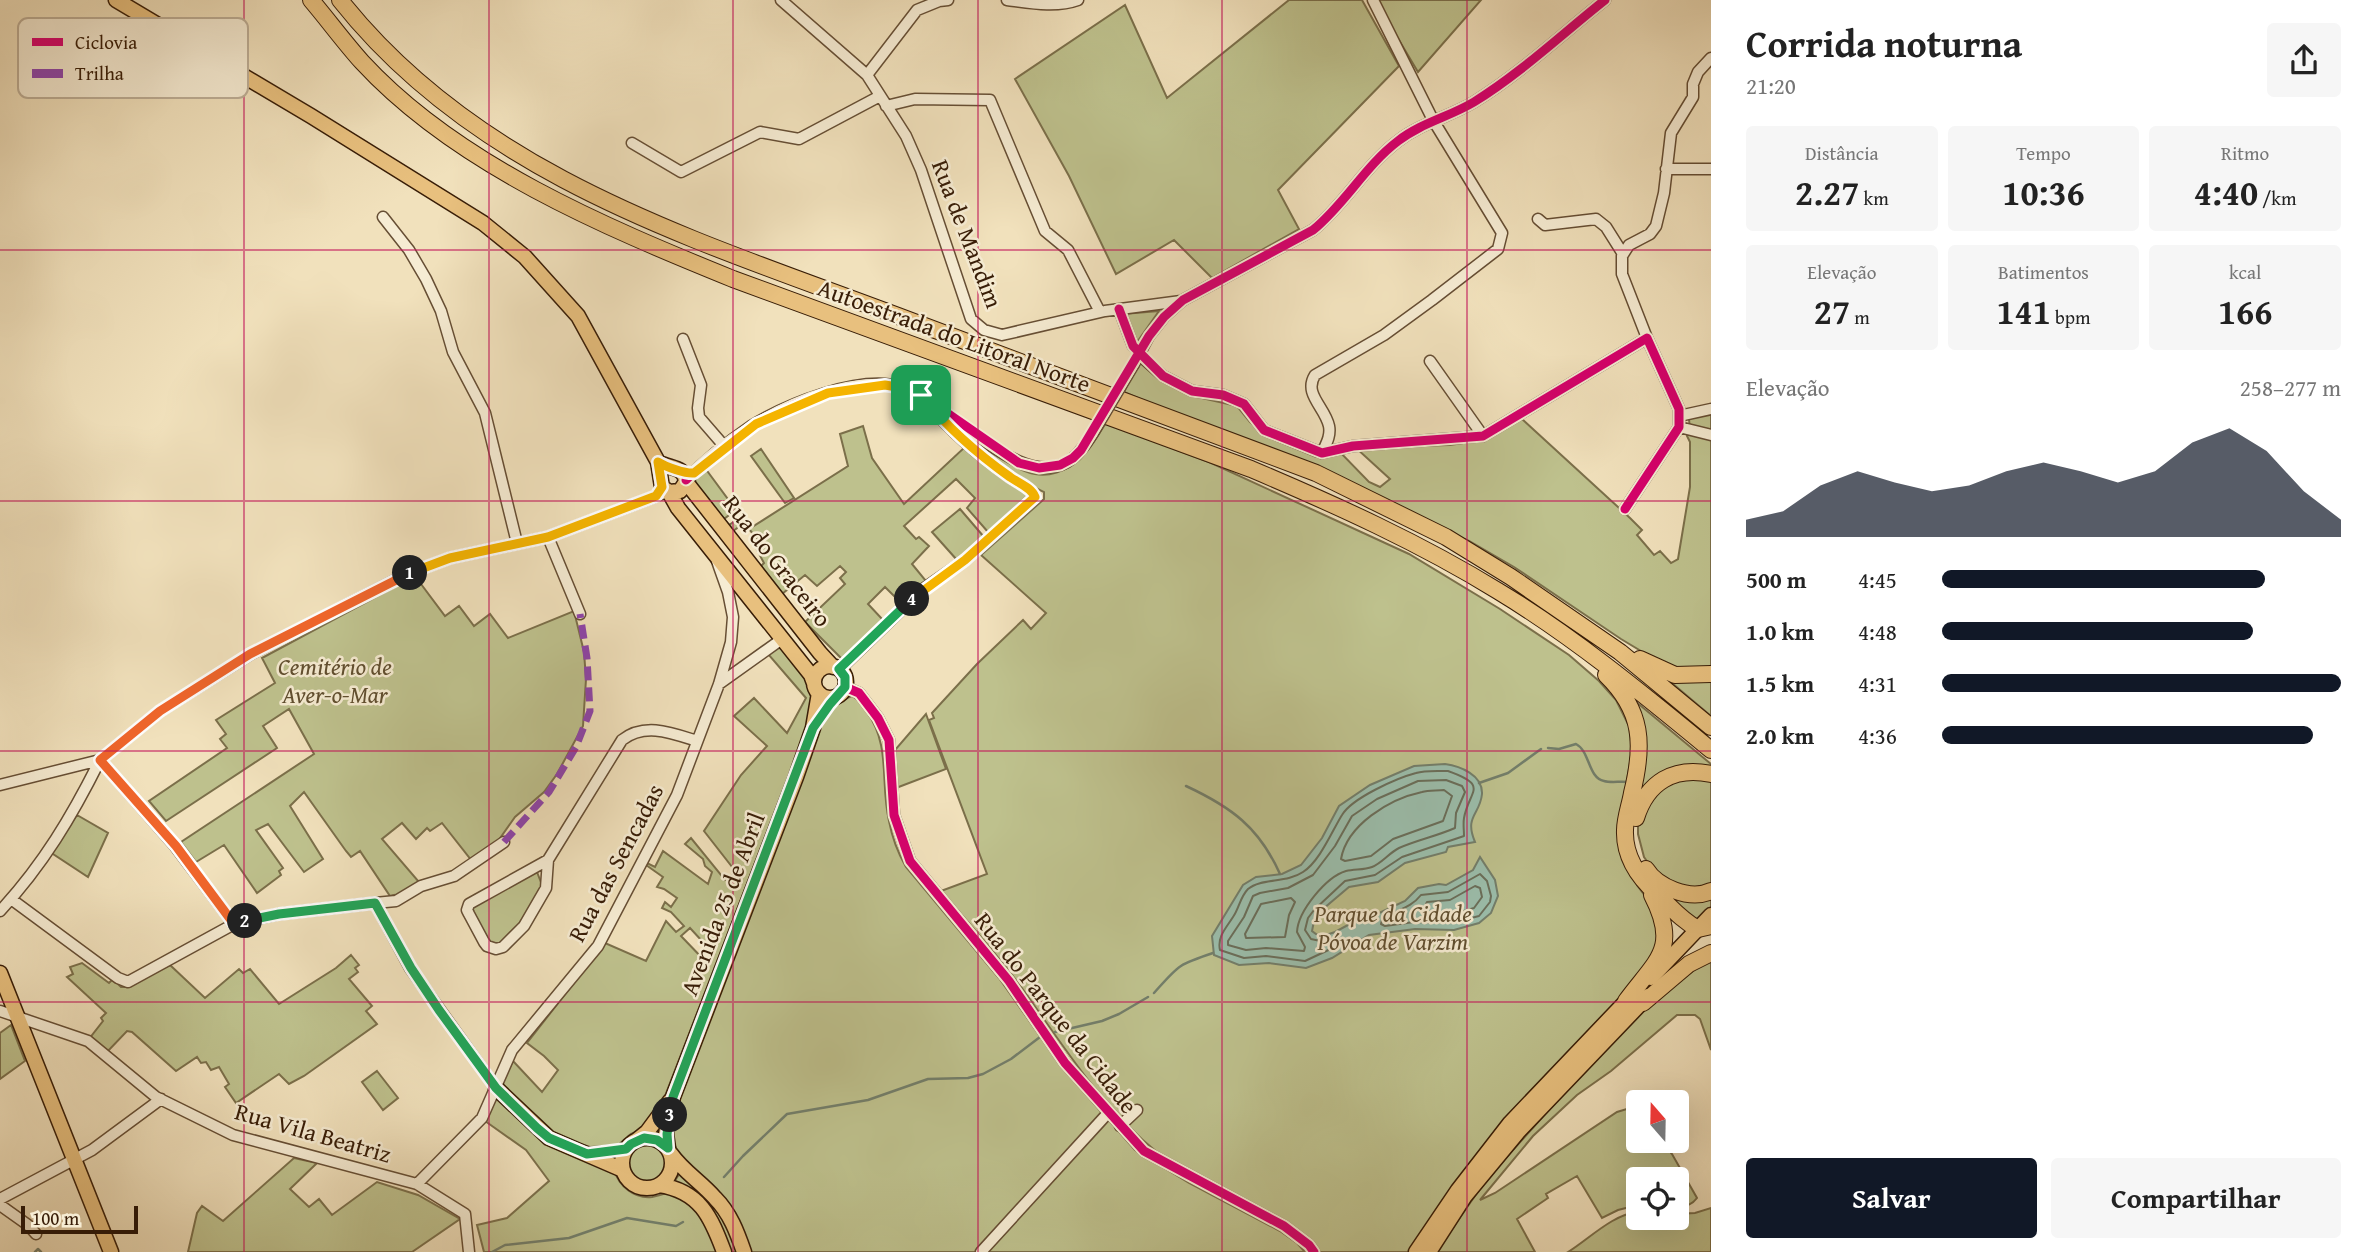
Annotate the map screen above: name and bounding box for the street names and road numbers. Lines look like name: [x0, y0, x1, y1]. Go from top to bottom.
street label: Rua de Mandim: [923, 155, 1012, 313]
street label: Autoestrada do Litoral Norte: [813, 270, 1095, 401]
street label: Rua do Graceiro: [715, 487, 840, 634]
street label: Rua das Sencadas: [559, 778, 672, 948]
street label: Avenida 25 de Abril: [671, 807, 774, 1001]
street label: Rua do Parque da Cidade: [967, 905, 1146, 1121]
street label: Rua Vila Beatriz: [231, 1093, 395, 1172]

